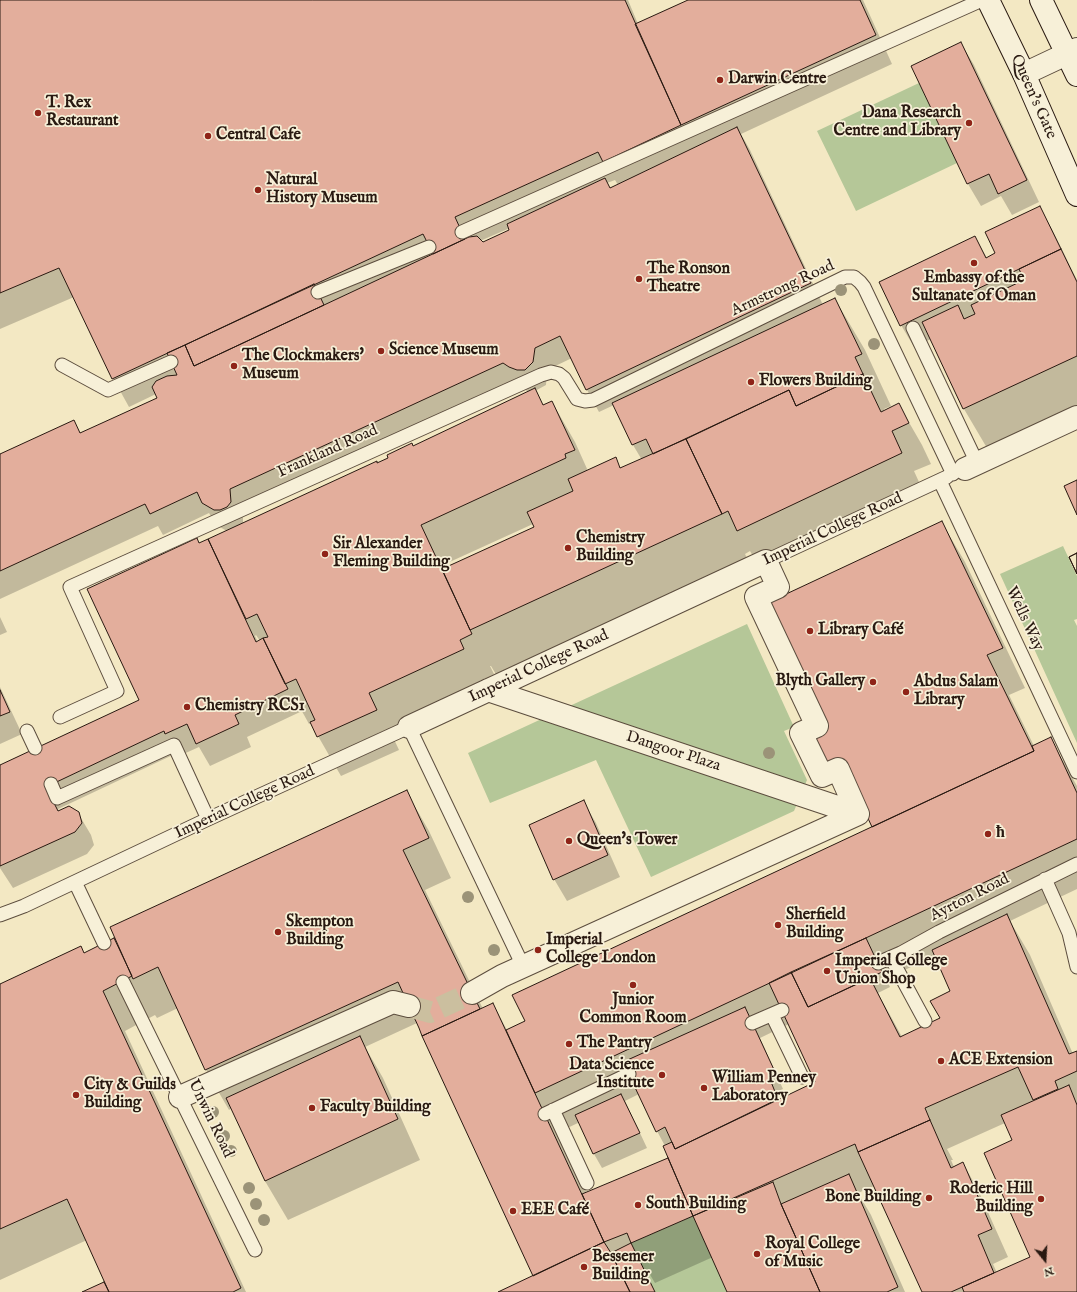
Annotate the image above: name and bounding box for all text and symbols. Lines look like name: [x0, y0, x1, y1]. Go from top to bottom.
street label: Queen's Gate: [1006, 52, 1060, 142]
place label: Darwin Centre: [728, 70, 826, 90]
marker: Darwin Centre: [715, 75, 725, 85]
place label: T. Rex Restaurant: [46, 94, 119, 132]
place label: Dana Research Centre and Library: [833, 104, 961, 142]
marker: T. Rex Restaurant: [33, 108, 43, 118]
marker: Dana Research Centre and Library: [964, 118, 974, 128]
place label: Central Cafe: [216, 126, 301, 146]
marker: Central Cafe: [203, 131, 213, 141]
place label: Natural History Museum: [266, 171, 378, 209]
marker: Natural History Museum: [253, 185, 263, 195]
street label: Armstrong Road: [728, 257, 838, 321]
marker: Embassy of the Sultanate of Oman: [969, 258, 979, 268]
place label: The Ronson Theatre: [647, 260, 730, 298]
place label: Embassy of the Sultanate of Oman: [912, 269, 1036, 307]
marker: The Ronson Theatre: [634, 274, 644, 284]
place label: Science Museum: [389, 341, 499, 361]
marker: Science Museum: [376, 346, 386, 356]
place label: The Clockmakers' Museum: [242, 347, 364, 385]
marker: The Clockmakers' Museum: [229, 361, 239, 371]
place label: Flowers Building: [759, 372, 872, 392]
marker: Flowers Building: [746, 377, 756, 387]
street label: Frankland Road: [275, 421, 381, 483]
street label: Imperial College Road: [760, 489, 906, 571]
place label: Chemistry Building: [576, 529, 645, 567]
place label: Sir Alexander Fleming Building: [333, 535, 450, 573]
marker: Chemistry Building: [563, 543, 573, 553]
marker: Sir Alexander Fleming Building: [320, 549, 330, 559]
street label: Wells Way: [1001, 584, 1047, 654]
place label: Library Café: [818, 621, 904, 641]
street label: Imperial College Road: [466, 626, 612, 708]
marker: Library Café: [805, 626, 815, 636]
place label: Blyth Gallery: [775, 672, 865, 692]
place label: Abdus Salam Library: [914, 673, 998, 711]
marker: Blyth Gallery: [868, 677, 878, 687]
marker: Abdus Salam Library: [901, 687, 911, 697]
place label: Chemistry RCS1: [195, 697, 305, 717]
marker: Chemistry RCS1: [182, 702, 192, 712]
street label: Dangoor Plaza: [623, 728, 723, 776]
street label: Imperial College Road: [172, 762, 318, 844]
place label: ħ: [996, 824, 1005, 844]
marker: ħ: [983, 829, 993, 839]
place label: Queen's Tower: [577, 831, 677, 851]
marker: Queen's Tower: [564, 836, 574, 846]
street label: Ayrton Road: [927, 870, 1013, 926]
place label: Sherfield Building: [786, 906, 845, 944]
place label: Skempton Building: [286, 913, 354, 951]
marker: Sherfield Building: [773, 920, 783, 930]
marker: Skempton Building: [273, 927, 283, 937]
place label: Imperial College London: [546, 931, 656, 969]
marker: Imperial College London: [533, 945, 543, 955]
place label: Imperial College Union Shop: [835, 952, 947, 990]
marker: Imperial College Union Shop: [822, 966, 832, 976]
marker: Junior Common Room: [628, 980, 638, 990]
place label: Junior Common Room: [579, 991, 687, 1029]
place label: The Pantry: [577, 1034, 652, 1054]
marker: The Pantry: [564, 1039, 574, 1049]
place label: ACE Extension: [949, 1051, 1053, 1071]
place label: Data Science Institute: [569, 1056, 654, 1094]
marker: ACE Extension: [936, 1056, 946, 1066]
place label: William Penney Laboratory: [712, 1069, 816, 1107]
marker: Data Science Institute: [657, 1070, 667, 1080]
place label: City & Guilds Building: [84, 1076, 176, 1114]
street label: Unwin Road: [183, 1077, 237, 1161]
marker: William Penney Laboratory: [699, 1083, 709, 1093]
marker: City & Guilds Building: [71, 1090, 81, 1100]
place label: Faculty Building: [320, 1098, 431, 1118]
marker: Faculty Building: [307, 1103, 317, 1113]
place label: Roderic Hill Building: [949, 1180, 1033, 1218]
place label: Bone Building: [825, 1188, 921, 1208]
marker: Bone Building: [924, 1193, 934, 1203]
marker: Roderic Hill Building: [1036, 1194, 1046, 1204]
place label: South Building: [646, 1195, 746, 1215]
marker: South Building: [633, 1200, 643, 1210]
place label: EEE Café: [521, 1201, 589, 1221]
marker: EEE Café: [508, 1206, 518, 1216]
place label: Royal College of Music: [765, 1235, 860, 1273]
north arrow: [1025, 1240, 1065, 1280]
place label: Bessemer Building: [592, 1248, 654, 1286]
marker: Royal College of Music: [752, 1249, 762, 1259]
marker: Bessemer Building: [579, 1262, 589, 1272]
text: N: [1042, 1263, 1055, 1280]

